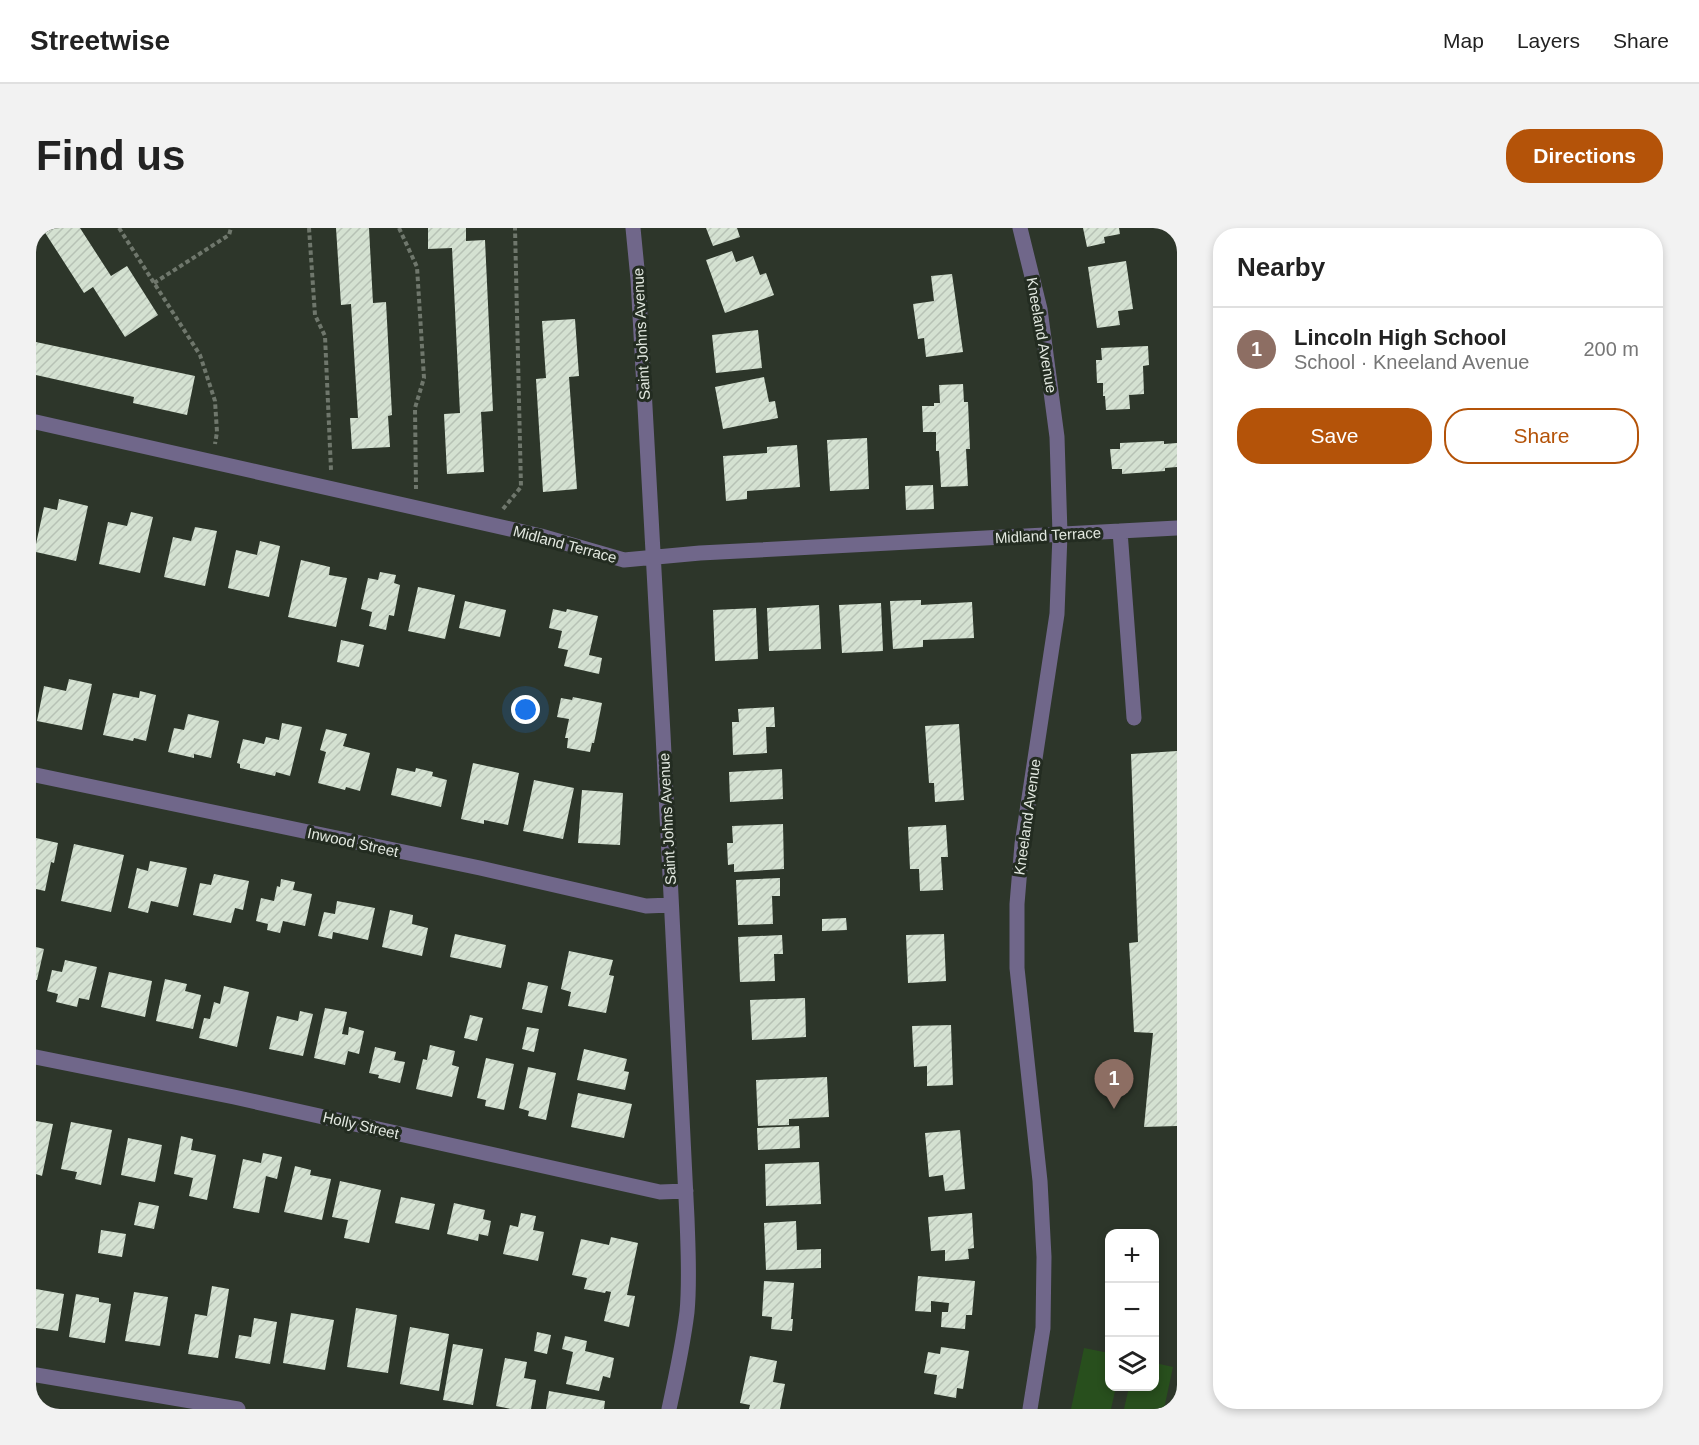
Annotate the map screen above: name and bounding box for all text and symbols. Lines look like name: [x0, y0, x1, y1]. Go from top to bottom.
text: Streetwise: [30, 25, 170, 56]
text: Map: [1443, 29, 1484, 52]
text: Layers: [1517, 29, 1580, 52]
text: Share: [1613, 29, 1669, 52]
button: Directions: [1506, 129, 1663, 183]
text: Find us: [36, 132, 185, 179]
text: Nearby: [1237, 252, 1325, 282]
street label: Saint Johns Avenue: [629, 267, 653, 401]
street label: Kneeland Avenue: [1023, 276, 1061, 394]
text: Lincoln High School: [1294, 325, 1507, 350]
text: 1: [1251, 338, 1262, 360]
text: 200 m: [1583, 338, 1639, 360]
text: School · Kneeland Avenue: [1294, 351, 1529, 373]
button: Save: [1237, 408, 1432, 464]
button: Share: [1444, 408, 1639, 464]
street label: Midland Terrace: [511, 522, 619, 566]
street label: Midland Terrace: [994, 524, 1102, 546]
your location: [511, 695, 540, 724]
street label: Saint Johns Avenue: [655, 752, 679, 886]
street label: Kneeland Avenue: [1010, 758, 1044, 876]
street label: Inwood Street: [306, 824, 401, 860]
pin: 1: [1094, 1060, 1134, 1109]
street label: Holly Street: [321, 1108, 401, 1142]
map controls: [1105, 1229, 1159, 1391]
button: +: [1105, 1229, 1159, 1283]
button: −: [1105, 1283, 1159, 1337]
button: layers: [1105, 1337, 1159, 1391]

